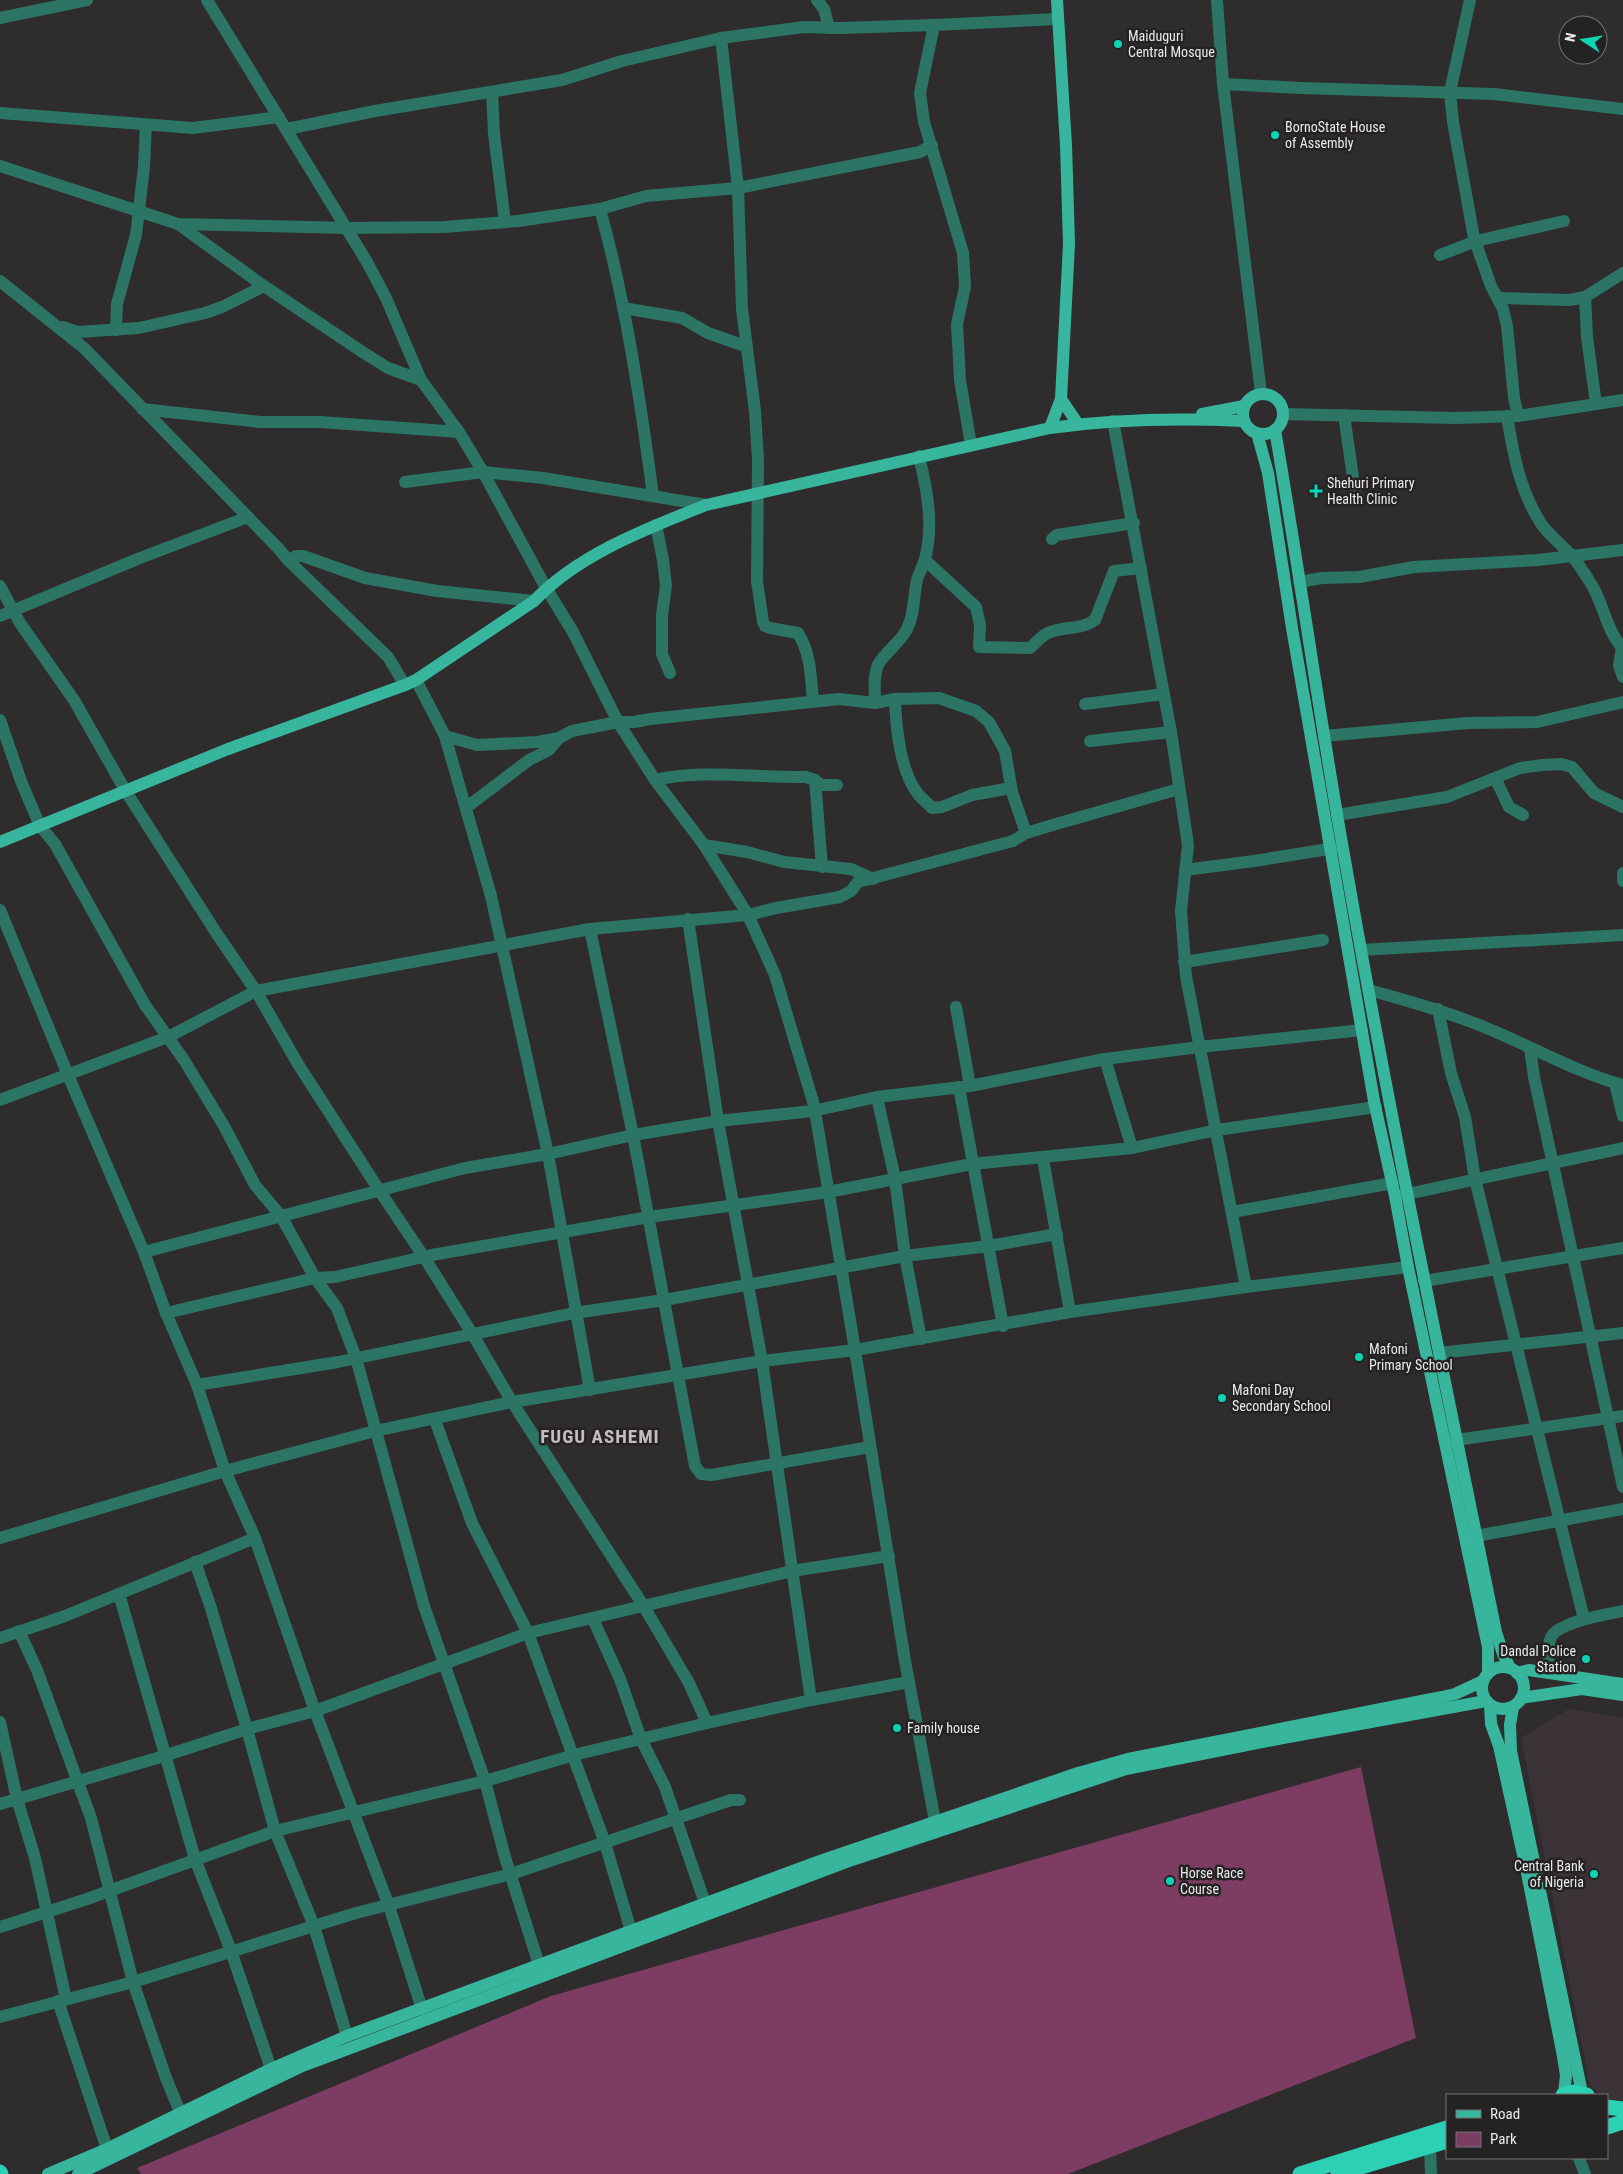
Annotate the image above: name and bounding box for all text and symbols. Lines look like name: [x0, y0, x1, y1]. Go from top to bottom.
north arrow: [1558, 15, 1608, 65]
place label: Maiduguri Central Mosque: [1128, 28, 1215, 60]
text: N: [1562, 31, 1579, 43]
marker: Maiduguri Central Mosque: [1112, 38, 1124, 50]
place label: BornoState House of Assembly: [1285, 119, 1386, 151]
marker: BornoState House of Assembly: [1269, 129, 1281, 141]
place label: Shehuri Primary Health Clinic: [1327, 475, 1415, 507]
marker: Shehuri Primary Health Clinic: [1309, 484, 1323, 498]
place label: Mafoni Primary School: [1369, 1341, 1453, 1373]
marker: Mafoni Primary School: [1353, 1351, 1365, 1363]
place label: Mafoni Day Secondary School: [1232, 1382, 1331, 1414]
marker: Mafoni Day Secondary School: [1216, 1392, 1228, 1404]
district label: FUGU ASHEMI: [540, 1425, 660, 1448]
place label: Dandal Police Station: [1500, 1643, 1576, 1675]
marker: Dandal Police Station: [1580, 1653, 1592, 1665]
place label: Family house: [907, 1720, 980, 1736]
marker: Family house: [891, 1722, 903, 1734]
place label: Central Bank of Nigeria: [1514, 1858, 1585, 1890]
place label: Horse Race Course: [1180, 1865, 1244, 1897]
marker: Central Bank of Nigeria: [1588, 1868, 1600, 1880]
marker: Horse Race Course: [1164, 1875, 1176, 1887]
legend: [1446, 2094, 1608, 2159]
text: Road: [1490, 2105, 1520, 2123]
text: Park: [1490, 2130, 1517, 2148]

